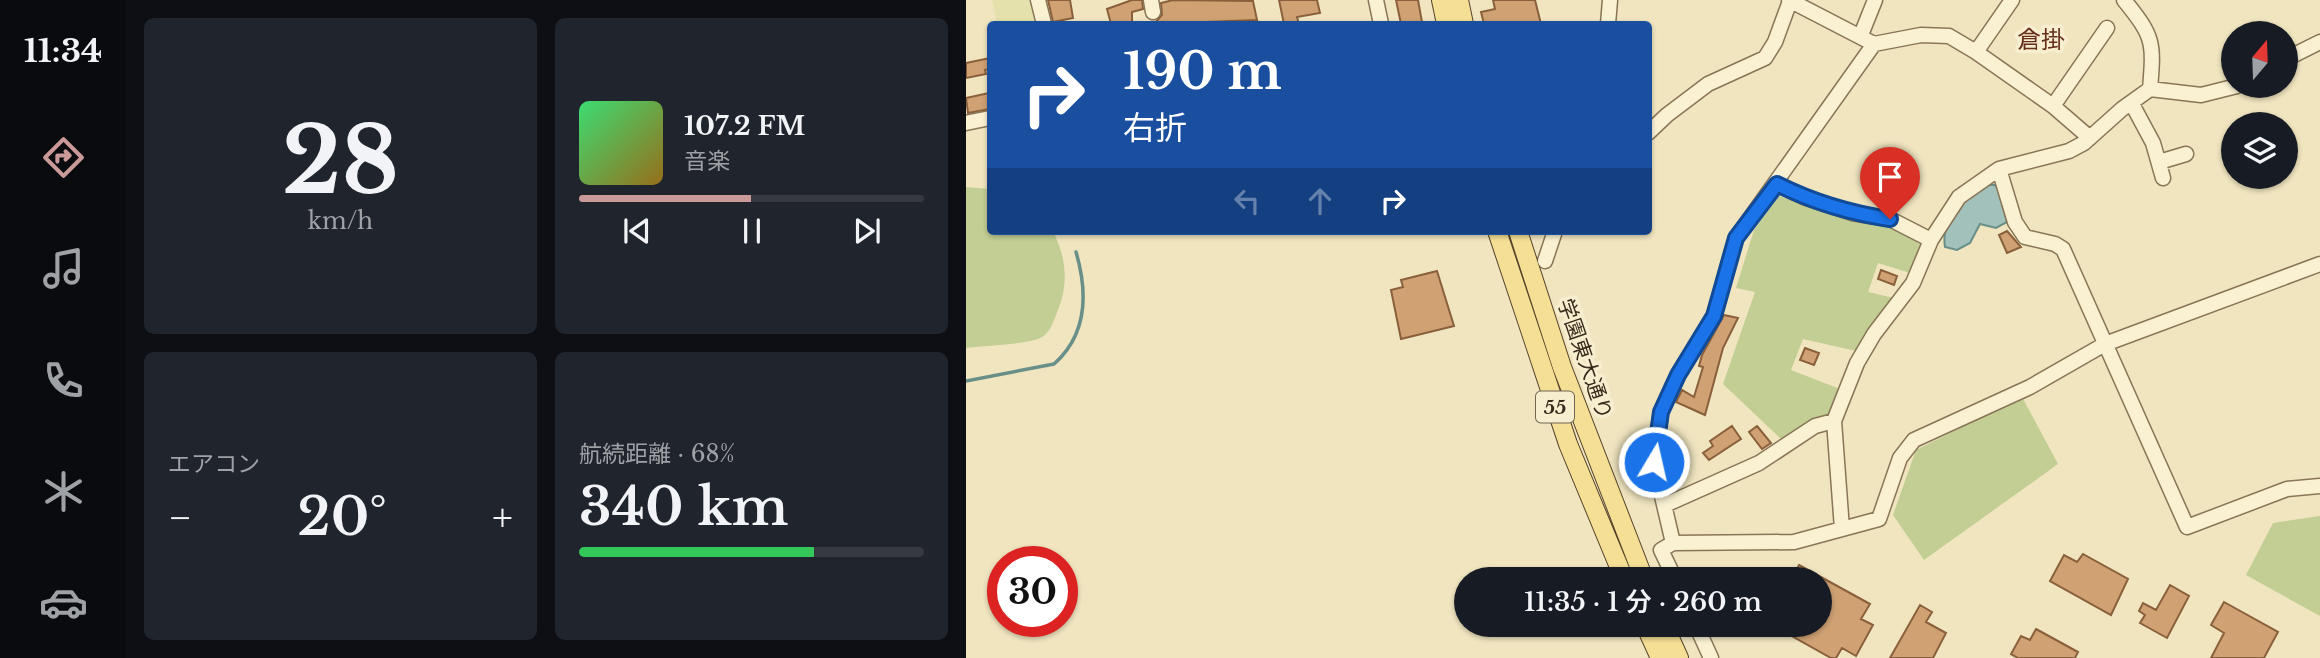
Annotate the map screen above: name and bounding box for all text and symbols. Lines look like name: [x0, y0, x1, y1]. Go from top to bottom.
north arrow: [2221, 21, 2298, 98]
map controls: [2221, 21, 2298, 189]
district label: 倉掛: [2017, 25, 2065, 54]
text: 11:34: [24, 31, 102, 71]
text: 190 m: [1123, 41, 1282, 102]
icon: right: [1008, 49, 1099, 140]
text: 28: [282, 105, 399, 218]
text: 右折: [1123, 108, 1187, 148]
text: 107.2 FM: [684, 110, 805, 142]
button: layers: [2221, 112, 2298, 189]
icon: directions: [39, 133, 88, 182]
text: 音楽: [684, 147, 730, 175]
pin: [1860, 147, 1920, 219]
icon: arrive: [1871, 158, 1909, 196]
icon: left: [1228, 182, 1266, 220]
icon: ahead: [1301, 182, 1339, 220]
icon: right: [1374, 182, 1412, 220]
text: km/h: [308, 207, 373, 235]
icon: previous: [618, 212, 656, 250]
icon: pause: [733, 212, 771, 250]
icon: next: [848, 212, 886, 250]
icon: music: [39, 244, 88, 293]
street label: 学園東大通り: [1552, 295, 1618, 423]
icon: phone: [39, 356, 88, 405]
road number: 55: [1536, 392, 1574, 422]
position arrow: [1617, 425, 1691, 499]
text: 航続距離 · 68%: [579, 440, 735, 468]
text: エアコン: [168, 450, 260, 478]
icon: climate: [39, 467, 88, 516]
text: 340 km: [579, 475, 789, 539]
text: 20°: [297, 485, 387, 549]
text: −: [168, 494, 192, 541]
text: +: [492, 494, 513, 541]
speed limit sign: 30: [987, 546, 1078, 637]
icon: car: [39, 578, 88, 627]
text: 11:35 · 1 分 · 260 m: [1524, 586, 1762, 618]

